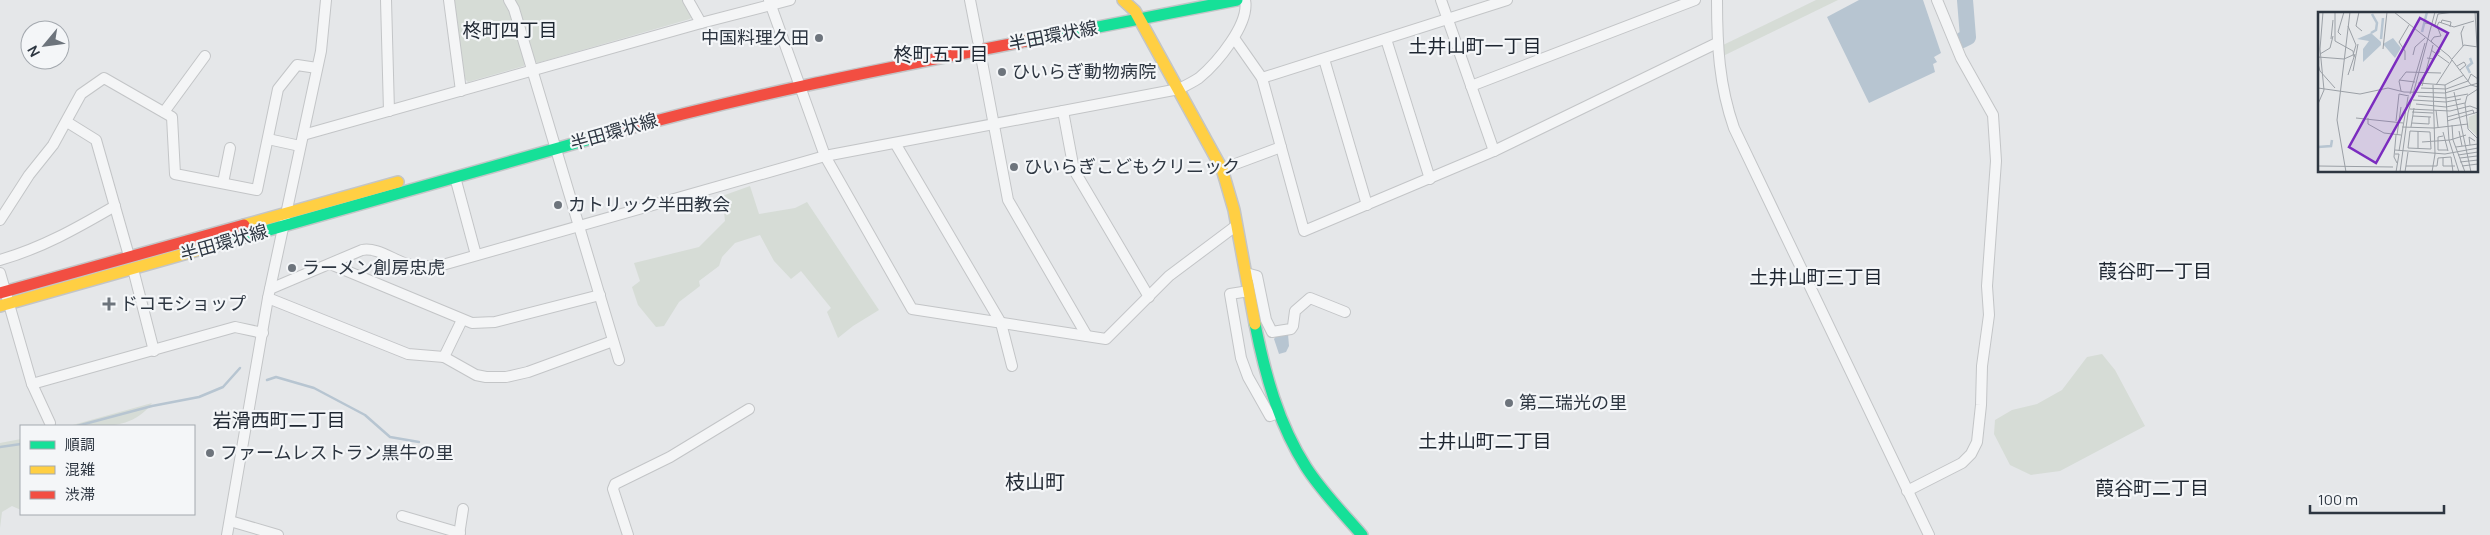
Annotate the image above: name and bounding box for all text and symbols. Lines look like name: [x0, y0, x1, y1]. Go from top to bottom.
inset map: [2318, 12, 2478, 172]
street label: 半田環状線: [1006, 15, 1099, 55]
district label: 柊町四丁目: [462, 17, 558, 43]
north arrow: [20, 20, 70, 70]
place label: 中国料理久田: [701, 25, 809, 49]
marker: 中国料理久田: [813, 32, 825, 44]
district label: 土井山町一丁目: [1408, 33, 1542, 59]
district label: 柊町五丁目: [893, 41, 989, 67]
text: N: [22, 43, 44, 61]
place label: ひいらぎ動物病院: [1012, 59, 1156, 83]
marker: ひいらぎ動物病院: [996, 66, 1008, 78]
street label: 半田環状線: [567, 107, 660, 155]
place label: ひいらぎこどもクリニック: [1024, 154, 1240, 178]
marker: ひいらぎこどもクリニック: [1008, 161, 1020, 173]
place label: カトリック半田教会: [568, 192, 730, 216]
marker: カトリック半田教会: [552, 199, 564, 211]
street label: 半田環状線: [177, 218, 270, 266]
place label: ラーメン創房忠虎: [302, 255, 445, 279]
district label: 葭谷町一丁目: [2098, 258, 2212, 284]
marker: ラーメン創房忠虎: [286, 262, 298, 274]
district label: 土井山町三丁目: [1749, 264, 1883, 290]
place label: ドコモショップ: [120, 291, 246, 315]
marker: ドコモショップ: [102, 297, 116, 311]
place label: 第二瑞光の里: [1519, 390, 1627, 414]
marker: 第二瑞光の里: [1503, 397, 1515, 409]
district label: 岩滑西町二丁目: [212, 407, 346, 433]
legend: [20, 425, 195, 515]
district label: 土井山町二丁目: [1418, 428, 1552, 454]
text: 順調: [65, 434, 95, 455]
place label: ファームレストラン黒牛の里: [220, 440, 453, 464]
marker: ファームレストラン黒牛の里: [204, 447, 216, 459]
text: 混雑: [65, 459, 95, 480]
district label: 枝山町: [1005, 468, 1065, 495]
district label: 葭谷町二丁目: [2095, 475, 2209, 501]
scale bar: [2310, 482, 2444, 514]
text: 渋滞: [65, 484, 95, 505]
text: 100 m: [2318, 489, 2358, 510]

